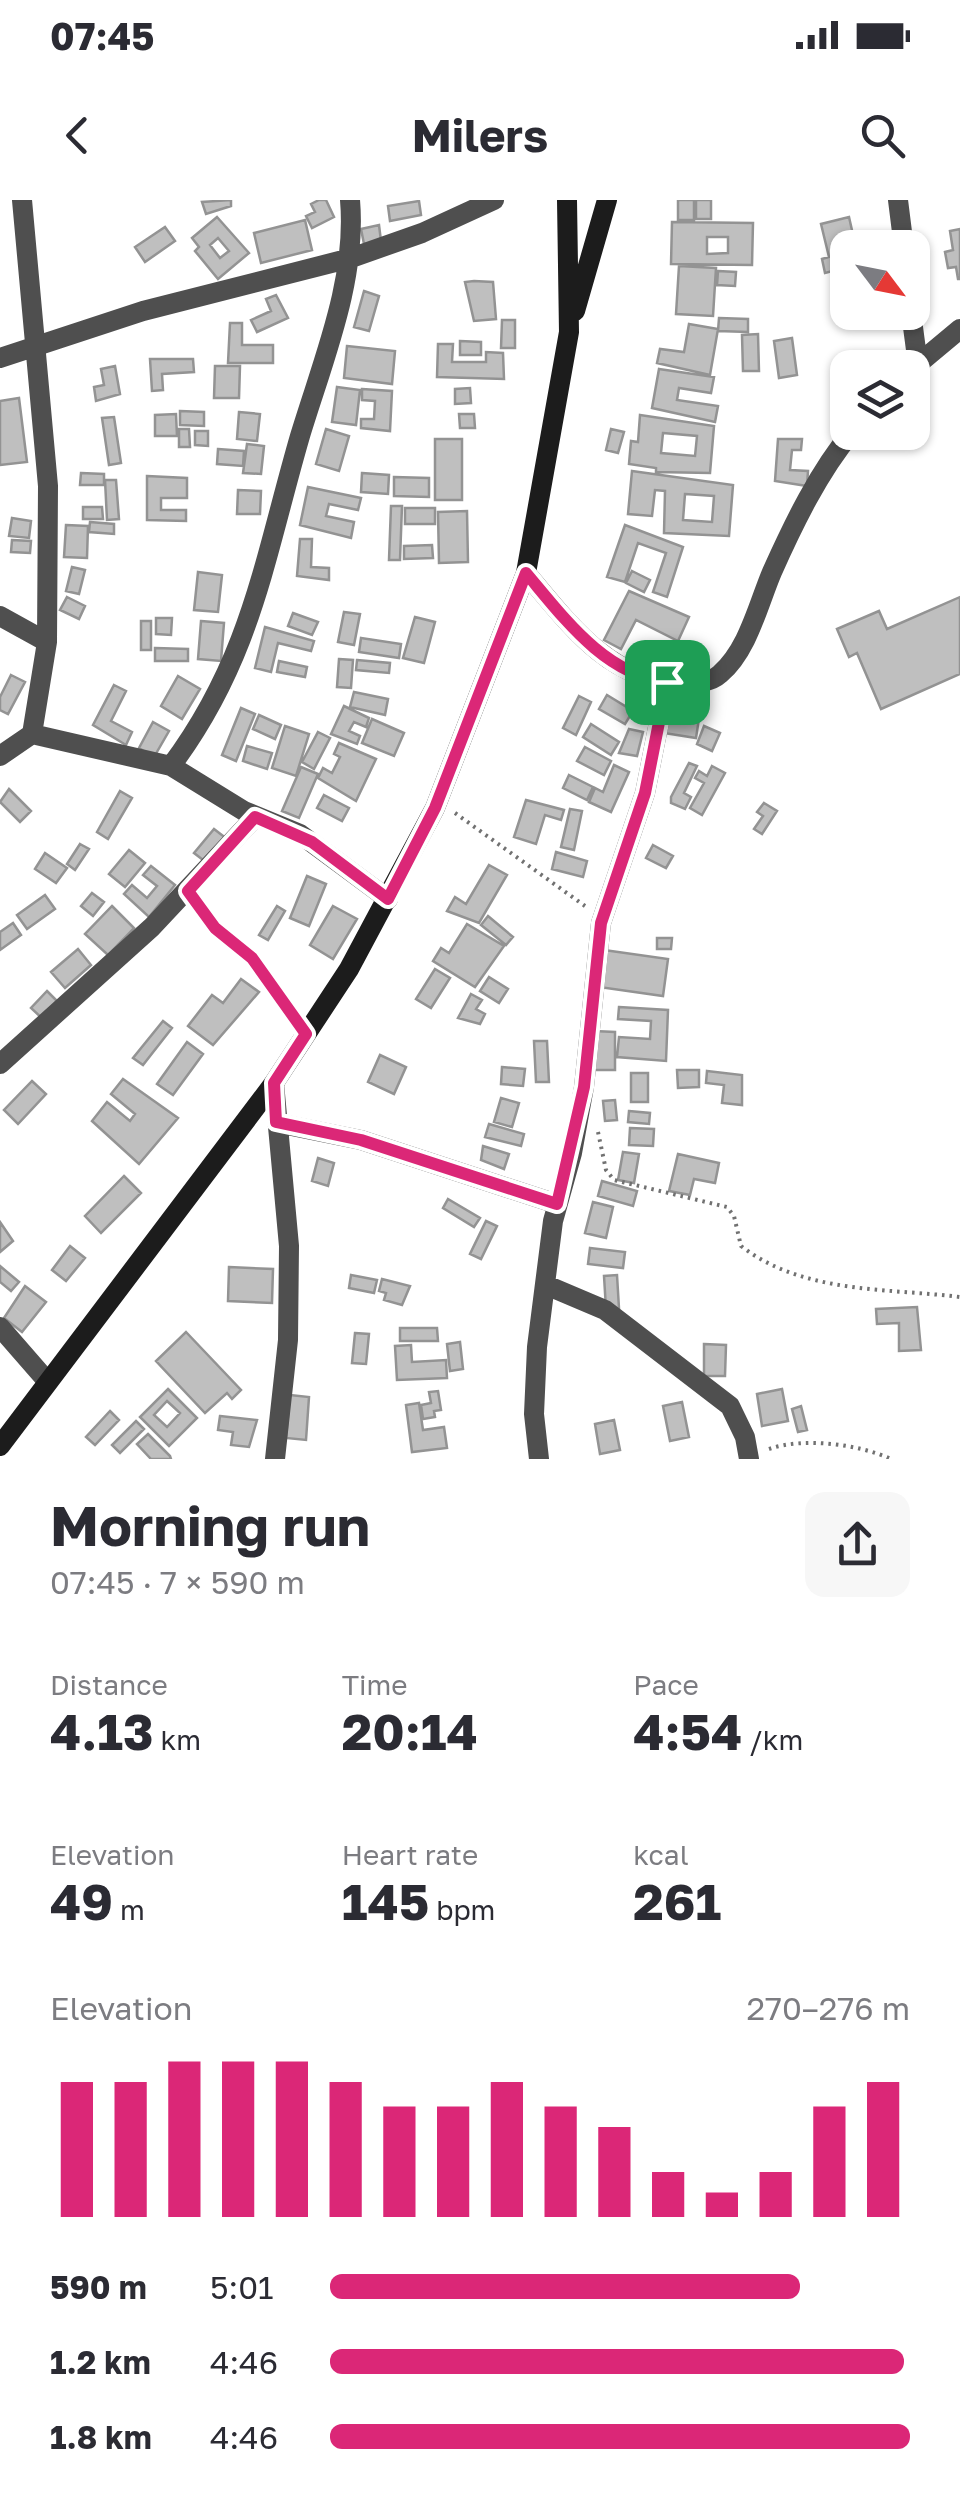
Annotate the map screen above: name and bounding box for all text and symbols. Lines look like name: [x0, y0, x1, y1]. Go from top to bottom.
text: 07:45: [50, 13, 155, 58]
icon: back: [50, 108, 105, 163]
text: Milers: [412, 108, 548, 162]
icon: search: [855, 108, 910, 163]
north arrow: [830, 230, 930, 330]
map controls: [830, 230, 930, 450]
button: layers: [830, 350, 930, 450]
pin: [625, 640, 710, 725]
icon: arrive: [640, 655, 695, 710]
text: Morning run: [50, 1492, 370, 1558]
button: share: [805, 1492, 910, 1597]
text: 07:45 · 7 × 590 m: [50, 1563, 305, 1601]
text: Distance: [50, 1668, 168, 1701]
text: Time: [342, 1668, 408, 1701]
text: Pace: [633, 1668, 699, 1701]
text: 4.13: [50, 1701, 154, 1761]
text: 20:14: [342, 1701, 478, 1761]
text: 4:54: [633, 1701, 742, 1761]
text: km: [154, 1723, 201, 1756]
text: /km: [742, 1723, 803, 1756]
text: Elevation: [50, 1838, 175, 1871]
text: Heart rate: [342, 1838, 478, 1871]
text: kcal: [633, 1838, 689, 1871]
text: 49: [50, 1871, 113, 1931]
text: 145: [342, 1871, 429, 1931]
text: 261: [633, 1871, 721, 1931]
text: m: [113, 1893, 145, 1926]
text: bpm: [429, 1893, 495, 1926]
text: Elevation: [50, 1989, 192, 2027]
text: 270–276 m: [746, 1989, 910, 2027]
text: 590 m: [50, 2268, 147, 2306]
text: 5:01: [210, 2268, 274, 2306]
text: 1.2 km: [50, 2343, 151, 2381]
text: 4:46: [210, 2343, 278, 2381]
text: 1.8 km: [50, 2418, 152, 2456]
text: 4:46: [210, 2418, 278, 2456]

